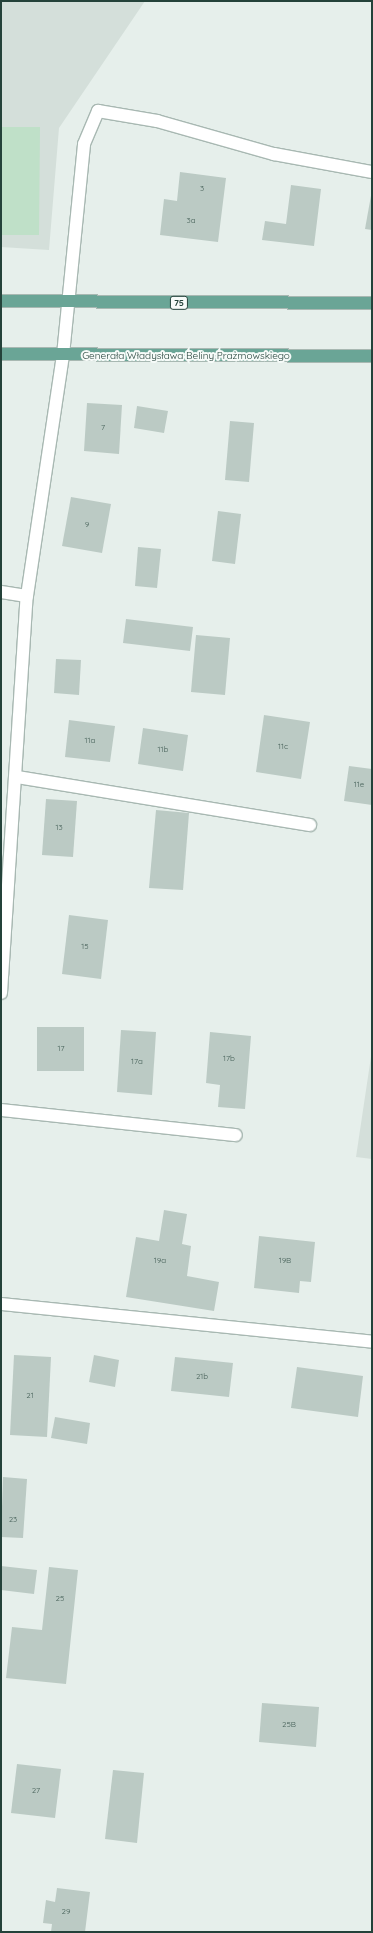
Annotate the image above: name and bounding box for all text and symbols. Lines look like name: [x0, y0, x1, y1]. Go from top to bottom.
house number: 3: [200, 184, 204, 194]
house number: 3a: [186, 216, 196, 226]
road number: 75: [169, 296, 189, 310]
street label: Generała Władysława Beliny Prażmowskiego: [82, 350, 290, 362]
house number: 7: [101, 423, 105, 433]
house number: 9: [85, 520, 89, 530]
house number: 11a: [85, 736, 95, 746]
house number: 11c: [278, 742, 288, 752]
house number: 11b: [158, 745, 168, 755]
house number: 11e: [354, 780, 364, 790]
house number: 13: [55, 823, 63, 833]
house number: 15: [81, 942, 89, 952]
house number: 17: [57, 1044, 65, 1054]
house number: 17b: [223, 1054, 235, 1064]
house number: 17a: [131, 1057, 143, 1067]
house number: 19a: [154, 1256, 166, 1266]
house number: 19B: [279, 1256, 291, 1266]
house number: 21b: [196, 1372, 208, 1382]
house number: 21: [26, 1391, 34, 1401]
house number: 23: [9, 1515, 17, 1525]
house number: 25: [56, 1594, 64, 1604]
house number: 25B: [282, 1720, 296, 1730]
house number: 27: [32, 1786, 40, 1796]
house number: 29: [62, 1907, 70, 1917]

